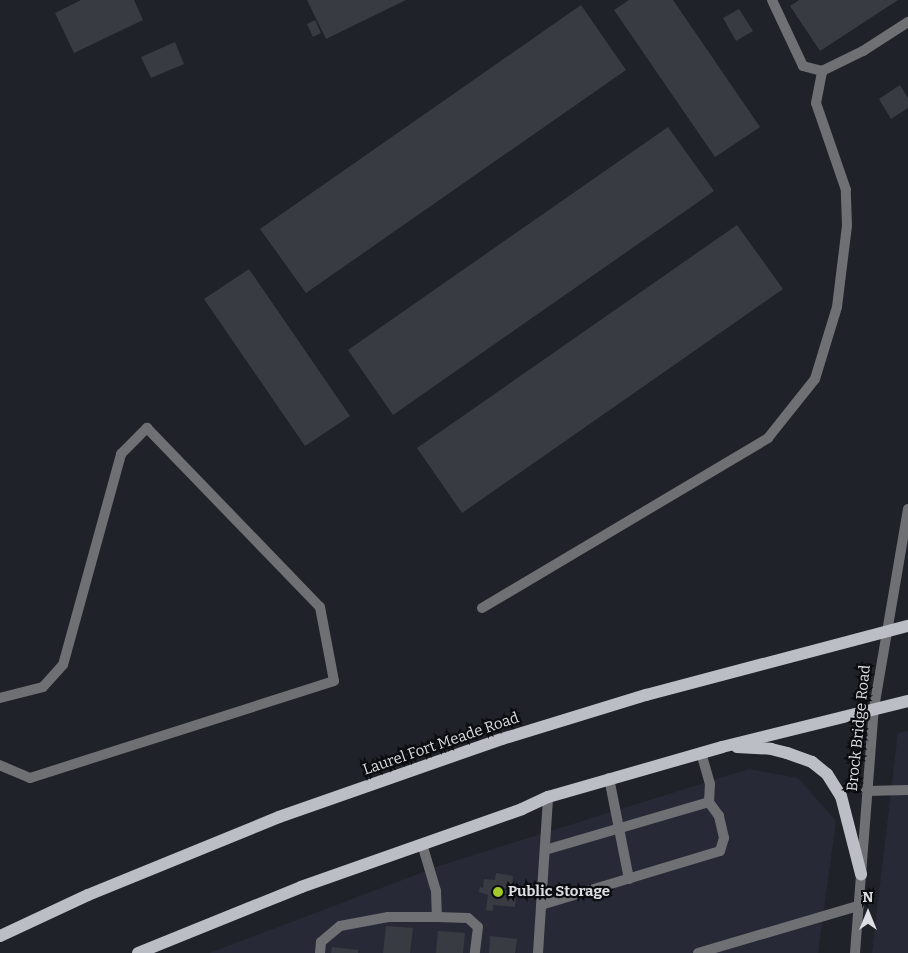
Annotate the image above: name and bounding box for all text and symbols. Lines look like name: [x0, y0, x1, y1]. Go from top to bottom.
street label: Brock Bridge Road: [843, 664, 875, 792]
street label: Laurel Fort Meade Road: [361, 709, 521, 779]
place label: Public Storage: [508, 883, 610, 901]
marker: Public Storage: [492, 886, 504, 898]
north arrow: [843, 888, 893, 938]
text: N: [863, 889, 873, 906]

